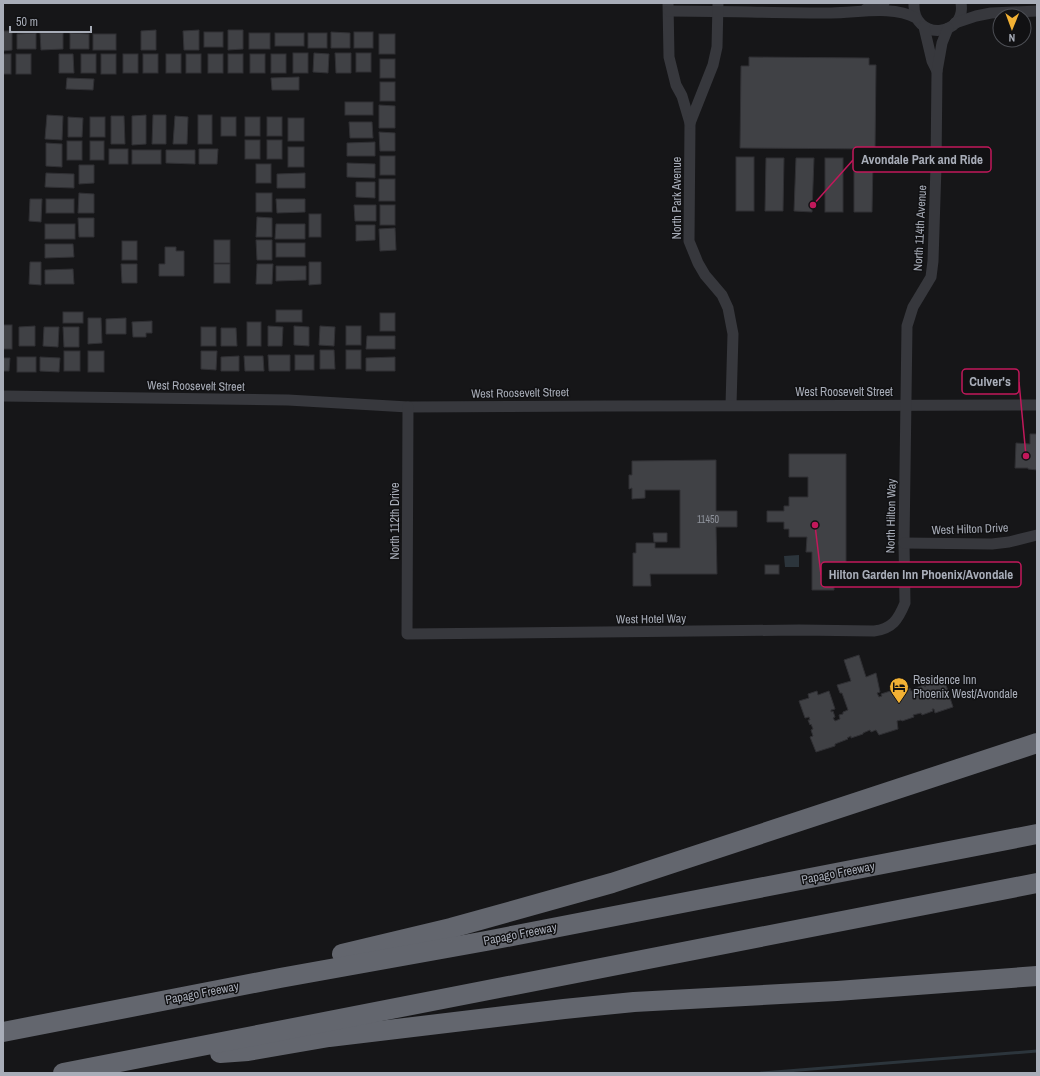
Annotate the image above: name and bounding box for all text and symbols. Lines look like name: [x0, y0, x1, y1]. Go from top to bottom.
scale bar: [10, 8, 91, 34]
north arrow: [992, 8, 1032, 48]
text: 50 m: [16, 14, 38, 30]
text: N: [1008, 31, 1015, 45]
callout: Avondale Park and Ride: [853, 147, 991, 172]
text: Avondale Park and Ride: [861, 151, 983, 168]
street label: North Park Avenue: [669, 157, 685, 239]
street label: North 114th Avenue: [910, 185, 930, 271]
callout: Culver's: [962, 369, 1019, 394]
text: Culver's: [969, 373, 1011, 390]
street label: West Roosevelt Street: [147, 377, 245, 395]
street label: West Roosevelt Street: [471, 384, 569, 402]
street label: West Roosevelt Street: [795, 384, 893, 400]
street label: North Hilton Way: [882, 479, 900, 553]
street label: North 112th Drive: [387, 483, 403, 559]
house number: 11450: [697, 513, 720, 526]
street label: West Hilton Drive: [931, 520, 1009, 538]
callout: Hilton Garden Inn Phoenix/Avondale: [821, 562, 1021, 587]
text: Hilton Garden Inn Phoenix/Avondale: [829, 566, 1013, 583]
street label: West Hotel Way: [616, 610, 686, 628]
place label: Residence Inn Phoenix West/Avondale: [913, 672, 1018, 702]
hotel icon: Residence Inn Phoenix West/Avondale: [888, 676, 910, 704]
street label: Papago Freeway: [800, 858, 876, 888]
street label: Papago Freeway: [482, 919, 558, 949]
street label: Papago Freeway: [164, 978, 240, 1008]

